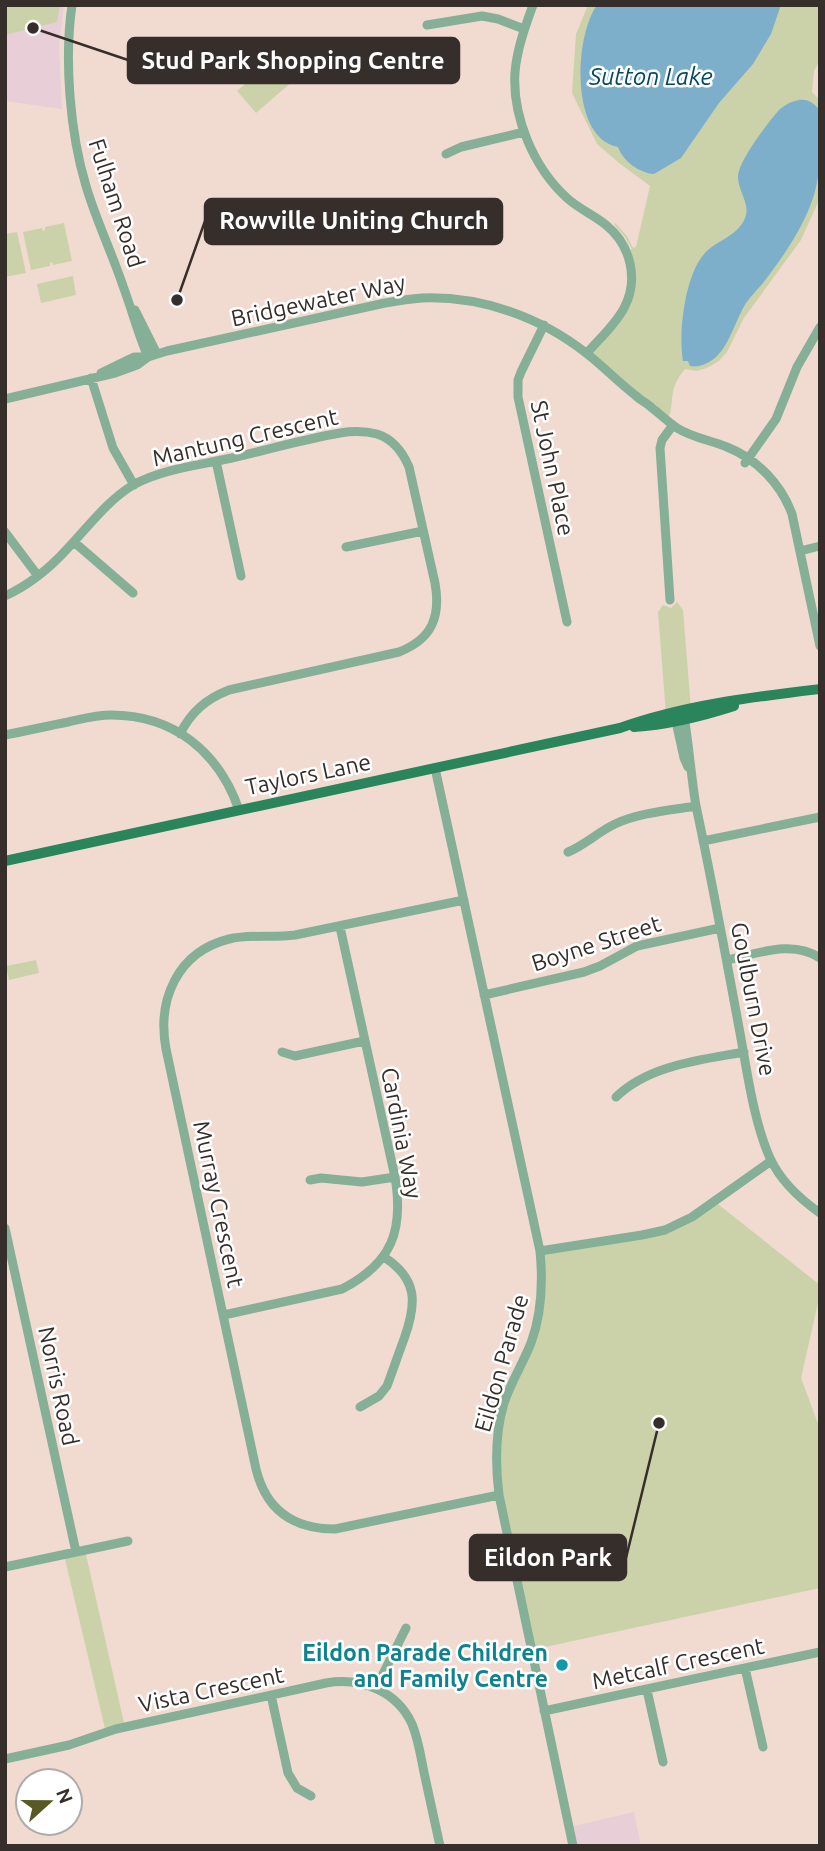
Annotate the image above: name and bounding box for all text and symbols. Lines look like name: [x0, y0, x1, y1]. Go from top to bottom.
callout: Stud Park Shopping Centre: [128, 38, 459, 83]
text: Stud Park Shopping Centre: [141, 47, 445, 74]
water label: Sutton Lake: [588, 63, 713, 90]
street label: Fulham Road: [84, 135, 150, 271]
callout: Rowville Uniting Church: [205, 199, 502, 244]
text: Rowville Uniting Church: [219, 207, 489, 234]
street label: Bridgewater Way: [229, 269, 407, 331]
street label: St John Place: [526, 398, 580, 538]
street label: Mantung Crescent: [150, 403, 340, 471]
street label: Taylors Lane: [243, 749, 373, 799]
street label: Boyne Street: [528, 910, 664, 976]
street label: Goulburn Drive: [727, 920, 781, 1078]
street label: Cardinia Way: [377, 1065, 427, 1201]
street label: Murray Crescent: [189, 1118, 249, 1290]
street label: Eildon Parade: [469, 1291, 533, 1435]
street label: Norris Road: [34, 1324, 84, 1448]
callout: Eildon Park: [470, 1535, 626, 1580]
text: Eildon Park: [484, 1544, 612, 1571]
street label: Metcalf Crescent: [590, 1633, 766, 1693]
place label: Eildon Parade Children and Family Centre: [302, 1640, 548, 1691]
marker: Eildon Parade Children and Family Centre: [554, 1657, 570, 1673]
street label: Vista Crescent: [136, 1661, 286, 1717]
north arrow: [14, 1767, 84, 1837]
text: N: [52, 1785, 78, 1806]

